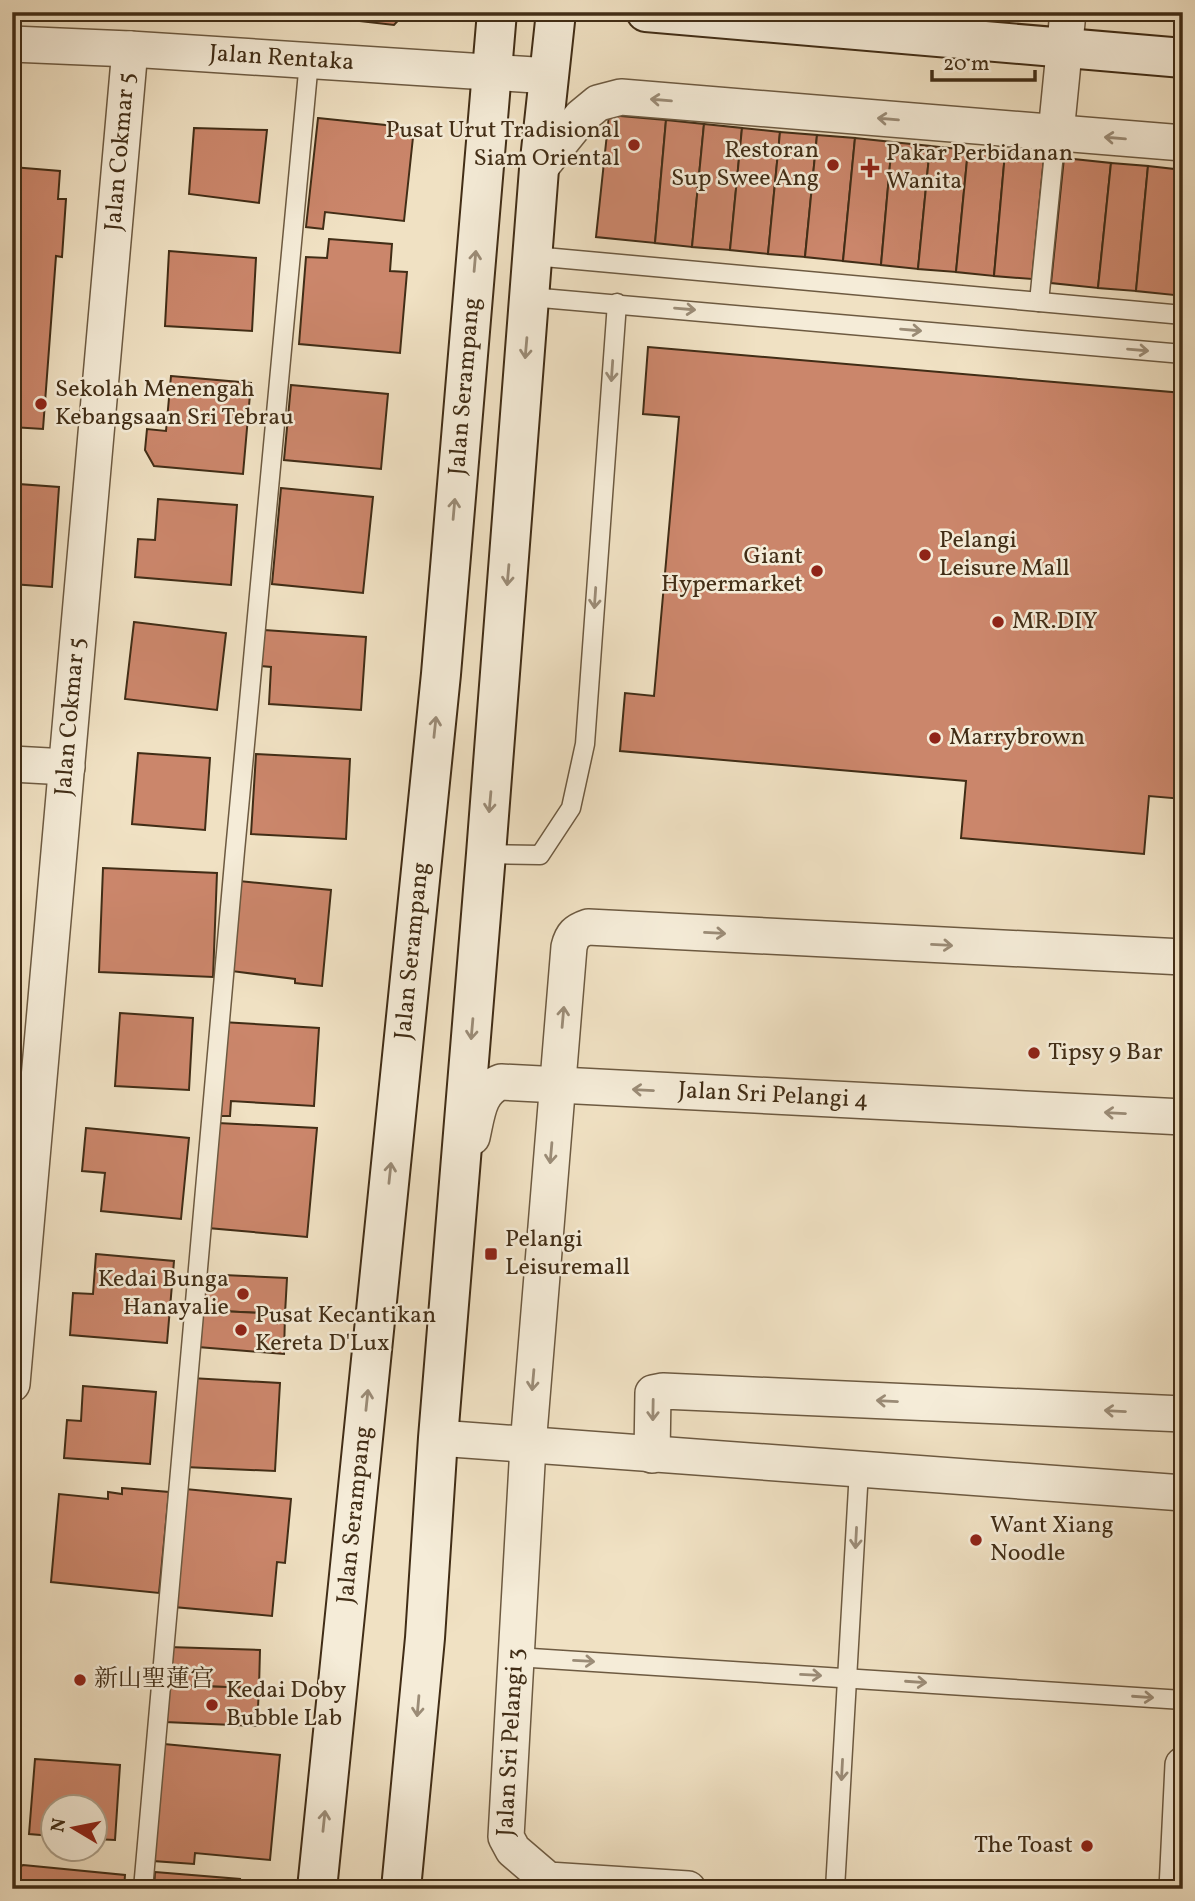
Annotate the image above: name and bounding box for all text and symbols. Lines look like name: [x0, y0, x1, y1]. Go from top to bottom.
street label: Jalan Rentaka: [208, 37, 355, 80]
scale bar: [932, 38, 1036, 82]
text: 20 m: [943, 50, 989, 79]
street label: Jalan Cokmar 5: [97, 71, 145, 233]
one-way arrow: [651, 93, 673, 106]
one-way arrow: [877, 112, 900, 125]
place label: Pusat Urut Tradisional Siam Oriental: [386, 114, 620, 176]
one-way arrow: [1104, 131, 1127, 144]
place label: Restoran Sup Swee Ang: [671, 134, 819, 196]
marker: Pusat Urut Tradisional Siam Oriental: [626, 137, 642, 153]
place label: Pakar Perbidanan Wanita: [886, 137, 1073, 199]
marker: Restoran Sup Swee Ang: [825, 157, 841, 173]
marker: Pakar Perbidanan Wanita: [860, 158, 880, 178]
one-way arrow: [469, 250, 482, 273]
street label: Jalan Serampang: [441, 296, 490, 477]
one-way arrow: [673, 303, 696, 316]
one-way arrow: [900, 324, 922, 337]
one-way arrow: [519, 337, 532, 359]
one-way arrow: [1126, 344, 1149, 357]
one-way arrow: [605, 360, 618, 382]
place label: Sekolah Menengah Kebangsaan Sri Tebrau: [55, 373, 294, 435]
marker: Sekolah Menengah Kebangsaan Sri Tebrau: [33, 396, 49, 412]
one-way arrow: [448, 498, 461, 520]
place label: Pelangi Leisure Mall: [939, 524, 1070, 586]
place label: Giant Hypermarket: [661, 540, 803, 602]
marker: Pelangi Leisure Mall: [917, 547, 933, 563]
one-way arrow: [501, 563, 514, 586]
marker: Giant Hypermarket: [809, 563, 825, 579]
one-way arrow: [588, 586, 601, 609]
place label: MR.DIY: [1012, 605, 1098, 639]
marker: MR.DIY: [990, 614, 1006, 630]
street label: Jalan Cokmar 5: [47, 636, 95, 797]
one-way arrow: [429, 717, 442, 739]
place label: Marrybrown: [949, 721, 1085, 755]
marker: Marrybrown: [927, 730, 943, 746]
one-way arrow: [483, 790, 496, 813]
street label: Jalan Serampang: [387, 860, 439, 1041]
one-way arrow: [703, 927, 726, 940]
one-way arrow: [930, 938, 953, 951]
one-way arrow: [557, 1006, 570, 1029]
one-way arrow: [465, 1017, 478, 1040]
place label: Tipsy 9 Bar: [1048, 1036, 1163, 1070]
marker: Tipsy 9 Bar: [1026, 1045, 1042, 1061]
street label: Jalan Sri Pelangi 4: [677, 1074, 869, 1118]
one-way arrow: [631, 1083, 654, 1096]
one-way arrow: [1103, 1107, 1126, 1120]
one-way arrow: [544, 1141, 557, 1164]
one-way arrow: [384, 1162, 397, 1185]
place label: Pelangi Leisuremall: [505, 1223, 630, 1285]
marker: Pelangi Leisuremall: [483, 1246, 499, 1262]
place label: Kedai Bunga Hanayalie: [98, 1263, 229, 1325]
marker: Kedai Bunga Hanayalie: [235, 1286, 251, 1302]
place label: Pusat Kecantikan Kereta D'Lux: [255, 1299, 436, 1361]
marker: Pusat Kecantikan Kereta D'Lux: [233, 1322, 249, 1338]
one-way arrow: [526, 1368, 539, 1391]
one-way arrow: [361, 1389, 374, 1411]
one-way arrow: [876, 1395, 899, 1408]
one-way arrow: [646, 1399, 660, 1422]
one-way arrow: [1103, 1405, 1126, 1418]
street label: Jalan Serampang: [329, 1424, 381, 1605]
place label: Want Xiang Noodle: [990, 1509, 1114, 1571]
one-way arrow: [849, 1526, 862, 1549]
marker: Want Xiang Noodle: [968, 1532, 984, 1548]
street label: Jalan Sri Pelangi 3: [489, 1647, 534, 1837]
one-way arrow: [572, 1655, 595, 1668]
place label: 新山聖蓮宫: [94, 1663, 214, 1697]
one-way arrow: [800, 1669, 823, 1682]
marker: 新山聖蓮宫: [72, 1672, 88, 1688]
place label: Kedai Doby Bubble Lab: [226, 1674, 346, 1736]
one-way arrow: [904, 1676, 927, 1689]
one-way arrow: [1131, 1691, 1154, 1704]
one-way arrow: [412, 1694, 425, 1717]
marker: Kedai Doby Bubble Lab: [204, 1697, 220, 1713]
one-way arrow: [836, 1758, 849, 1781]
north arrow: [38, 1792, 108, 1862]
one-way arrow: [318, 1810, 331, 1833]
text: N: [45, 1816, 73, 1834]
place label: The Toast: [974, 1829, 1073, 1863]
marker: The Toast: [1079, 1838, 1095, 1854]

